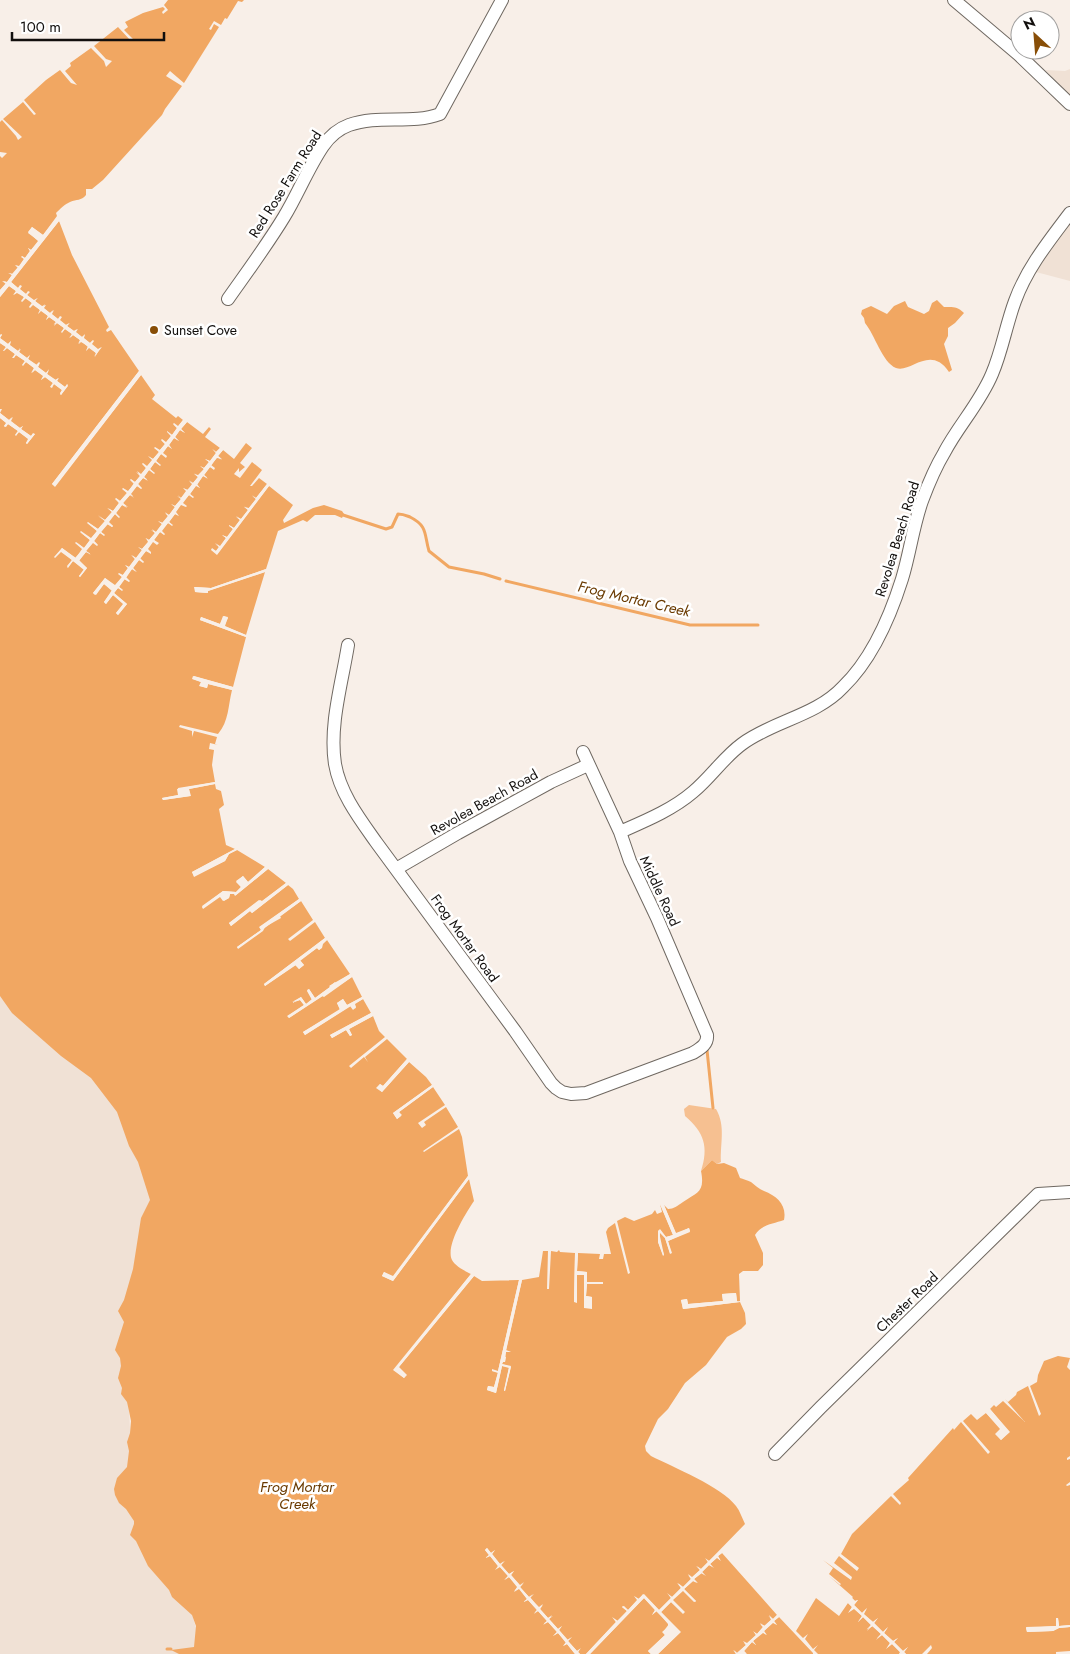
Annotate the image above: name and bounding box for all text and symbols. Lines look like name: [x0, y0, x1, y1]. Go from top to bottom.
scale bar: [12, 10, 165, 42]
north arrow: [1010, 10, 1060, 60]
text: N: [1020, 12, 1039, 35]
text: 100 m: [20, 16, 61, 38]
street label: Red Rose Farm Road: [244, 126, 326, 242]
place label: Sunset Cove: [164, 320, 237, 340]
marker: Sunset Cove: [148, 324, 160, 336]
street label: Revolea Beach Road: [870, 479, 924, 599]
water label: Frog Mortar Creek: [576, 575, 693, 623]
street label: Revolea Beach Road: [427, 764, 541, 840]
street label: Middle Road: [635, 852, 685, 930]
street label: Frog Mortar Road: [426, 890, 504, 986]
street label: Chester Road: [871, 1267, 943, 1337]
water label: Frog Mortar Creek: [260, 1476, 335, 1515]

